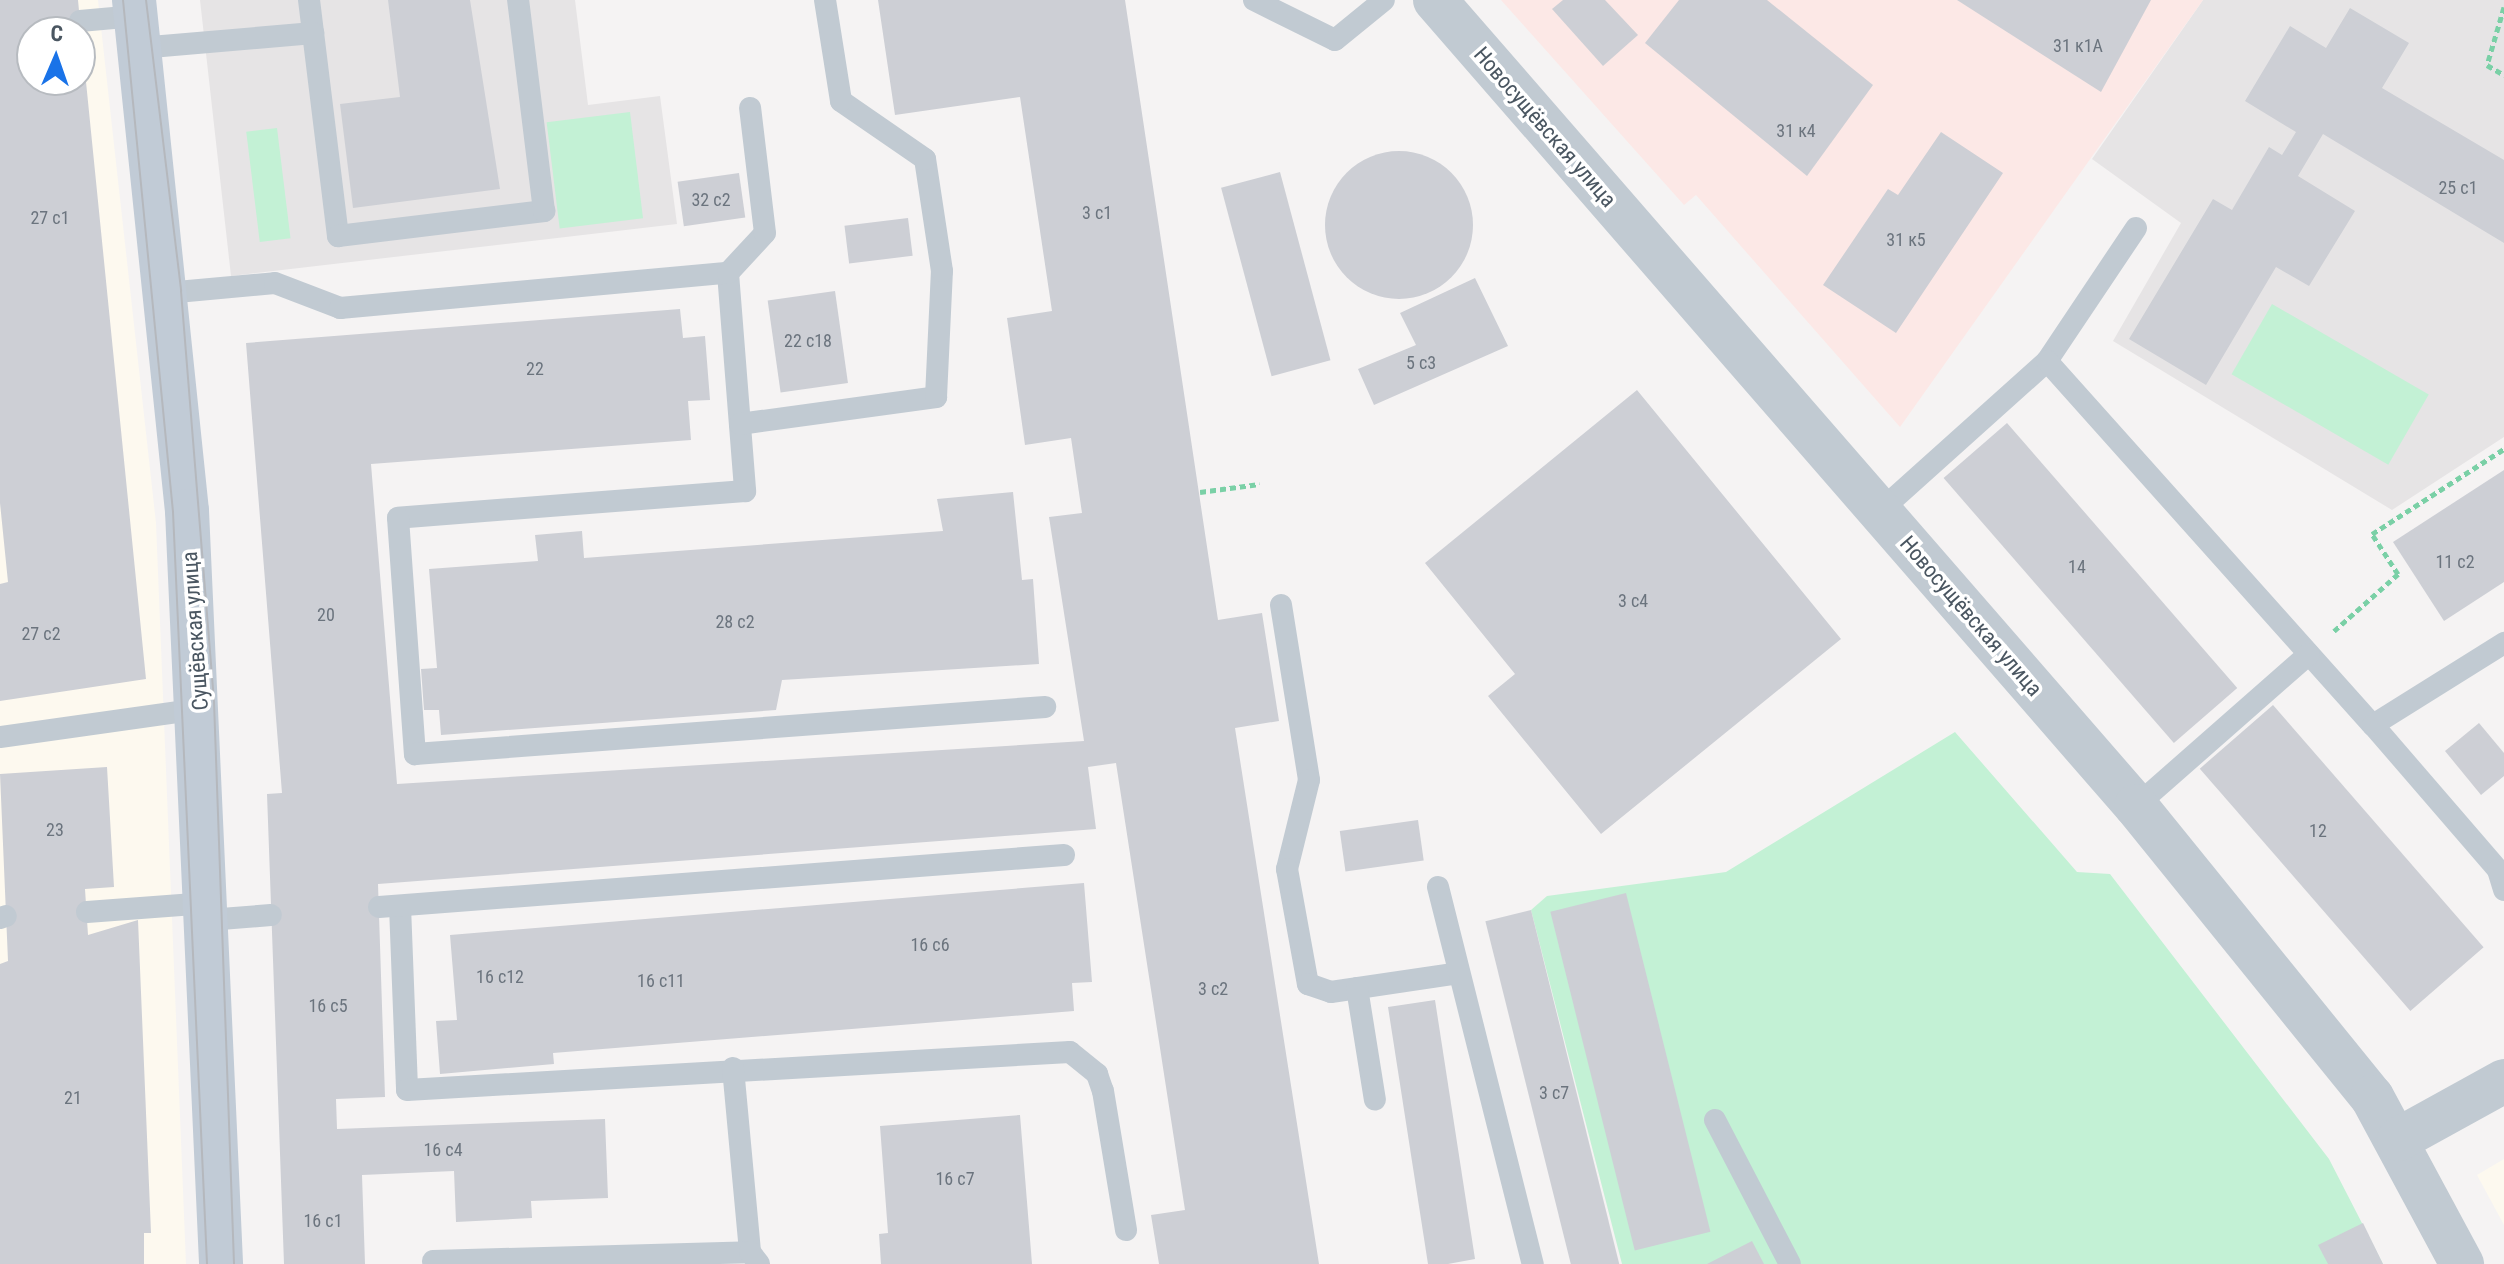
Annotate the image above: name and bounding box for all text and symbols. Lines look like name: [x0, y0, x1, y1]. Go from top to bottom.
north arrow: [16, 16, 96, 96]
text: С: [50, 21, 63, 46]
house number: 31 к1А: [2053, 35, 2103, 57]
street label: Новосущёвская улица: [1468, 41, 1622, 213]
house number: 31 к4: [1776, 120, 1816, 142]
house number: 25 с1: [2438, 177, 2478, 199]
house number: 32 с2: [691, 189, 731, 211]
house number: 3 с1: [1082, 202, 1112, 224]
house number: 27 с1: [30, 207, 70, 229]
house number: 31 к5: [1886, 229, 1926, 251]
house number: 22 с18: [784, 330, 832, 352]
house number: 5 с3: [1406, 352, 1436, 374]
house number: 22: [526, 358, 544, 380]
street label: Новосущёвская улица: [1894, 530, 2048, 702]
street label: Сущёвская улица: [176, 551, 214, 711]
house number: 11 с2: [2435, 551, 2475, 573]
house number: 14: [2068, 556, 2086, 578]
house number: 3 с4: [1618, 590, 1648, 612]
house number: 20: [317, 604, 335, 626]
house number: 28 с2: [715, 611, 755, 633]
house number: 27 с2: [21, 623, 61, 645]
house number: 23: [46, 819, 64, 841]
house number: 12: [2309, 820, 2327, 842]
house number: 16 с6: [910, 934, 950, 956]
house number: 16 с12: [476, 966, 524, 988]
house number: 16 с11: [637, 970, 685, 992]
house number: 3 с2: [1198, 978, 1228, 1000]
house number: 16 с5: [308, 995, 348, 1017]
house number: 3 с7: [1539, 1082, 1569, 1104]
house number: 21: [64, 1087, 82, 1109]
house number: 16 с4: [423, 1139, 463, 1161]
house number: 16 с7: [935, 1168, 975, 1190]
house number: 16 с1: [303, 1210, 343, 1232]

